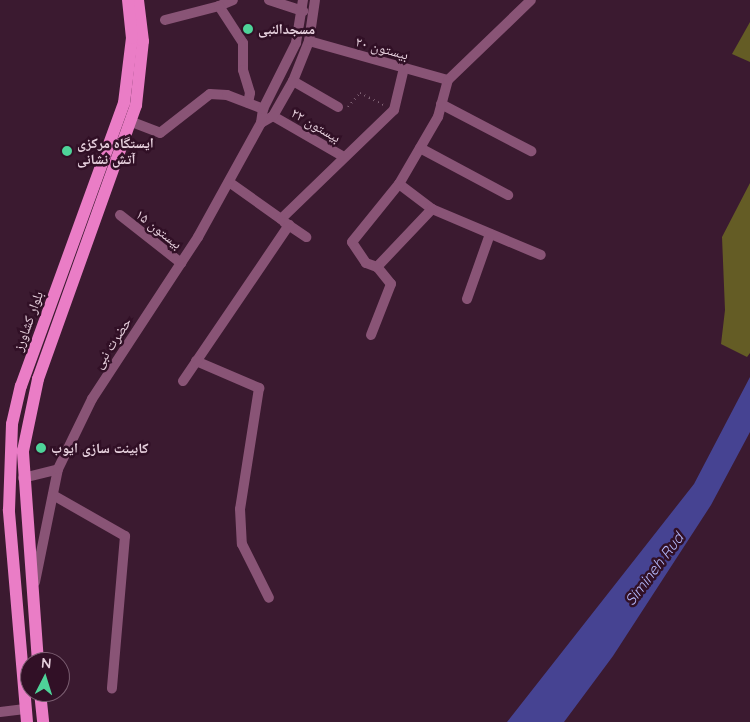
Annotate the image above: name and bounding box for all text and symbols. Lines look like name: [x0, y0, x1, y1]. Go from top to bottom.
place label: مسجدالنبی: [258, 21, 315, 37]
marker: مسجدالنبی: [242, 23, 254, 35]
street label: بیستون ۲۰: [354, 33, 410, 63]
street label: بیستون ۲۲: [288, 104, 344, 146]
place label: ایستگاه مرکزی آتش نشانی: [77, 135, 154, 168]
marker: ایستگاه مرکزی آتش نشانی: [61, 145, 73, 157]
street label: بیستون ۱۵: [132, 206, 186, 252]
street label: بلوار کشاورز: [9, 289, 47, 353]
street label: حضرت نبی: [89, 314, 135, 372]
place label: کابینت سازی ایوب: [51, 440, 148, 456]
marker: کابینت سازی ایوب: [35, 442, 47, 454]
water label: Simineh Rud: [621, 529, 687, 609]
north arrow: [20, 652, 70, 702]
text: N: [40, 654, 52, 672]

